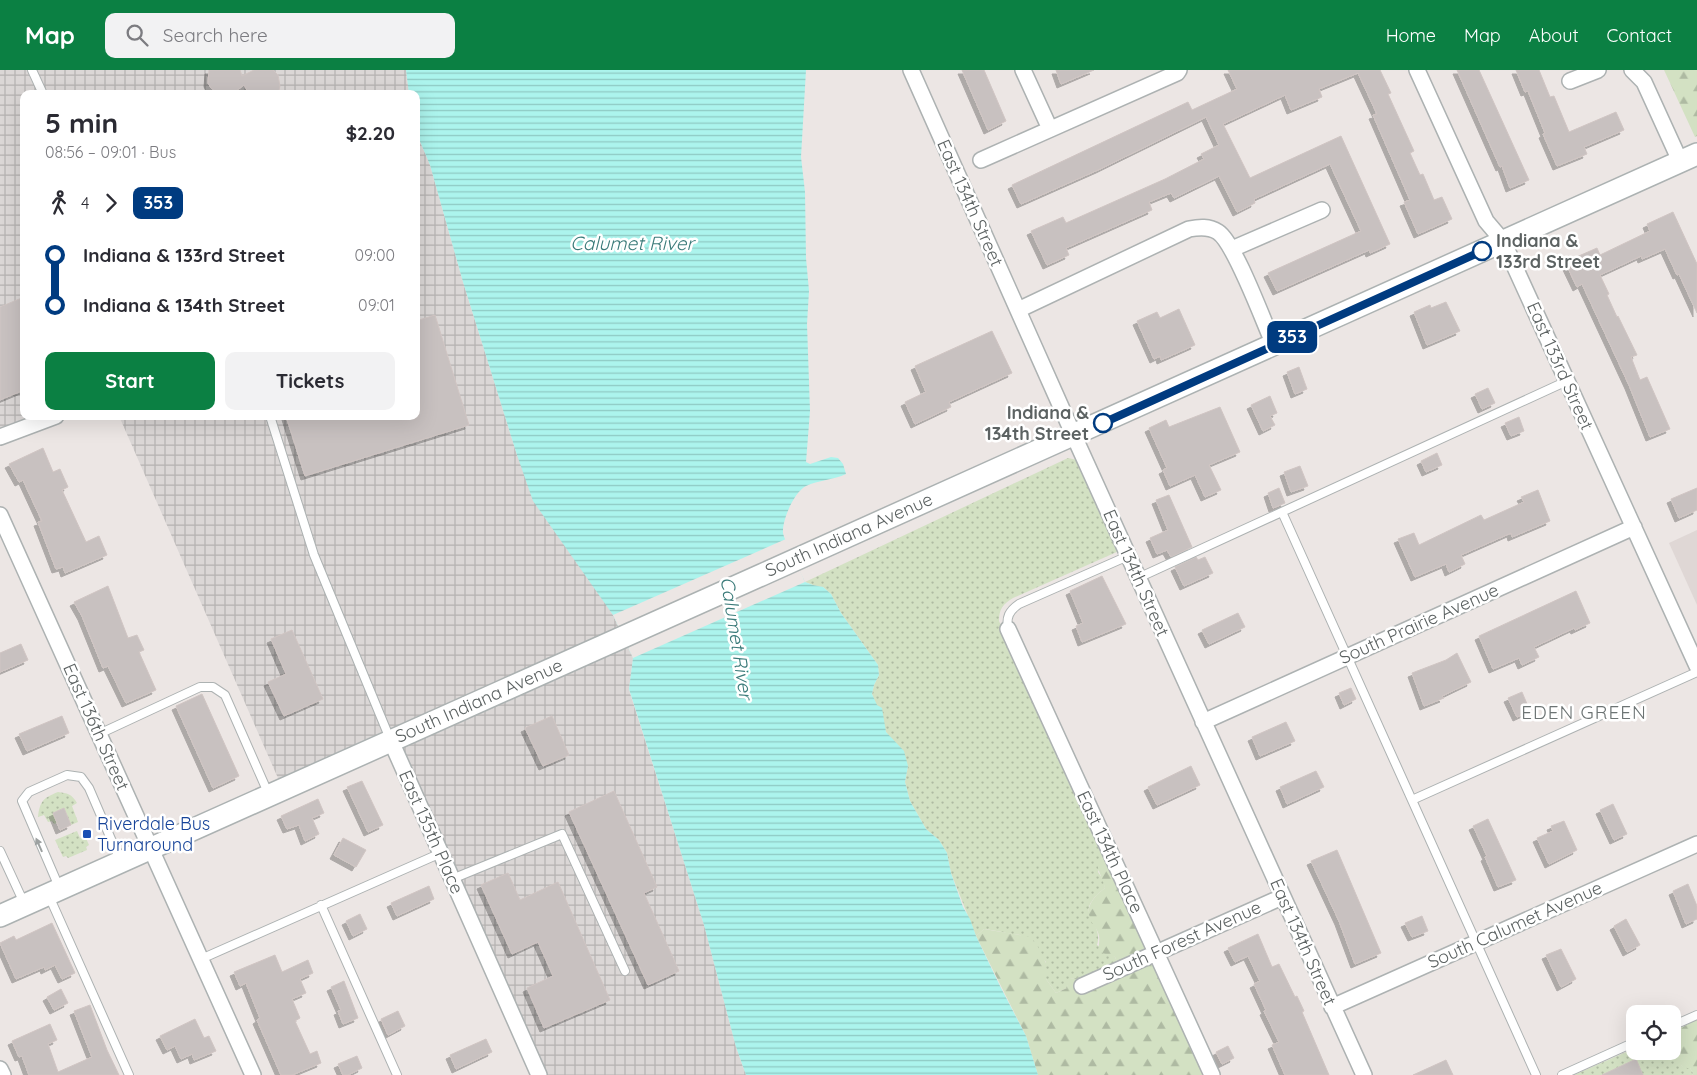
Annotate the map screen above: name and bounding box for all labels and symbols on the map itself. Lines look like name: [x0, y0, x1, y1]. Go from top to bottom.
street label: East 134th Street: [932, 136, 1009, 270]
place label: Indiana & 133rd Street: [1496, 229, 1600, 273]
water label: Calumet River: [570, 231, 696, 255]
marker: Indiana & 133rd Street: [1472, 241, 1492, 261]
street label: East 133rd Street: [1522, 298, 1599, 433]
line badge: 353: [1263, 321, 1321, 353]
place label: Indiana & 134th Street: [985, 401, 1089, 445]
marker: Indiana & 134th Street: [1093, 413, 1113, 433]
street label: South Indiana Avenue: [762, 487, 936, 582]
street label: East 134th Street: [1098, 506, 1175, 640]
water label: Calumet River: [715, 575, 759, 704]
street label: South Prairie Avenue: [1336, 578, 1502, 669]
street label: South Indiana Avenue: [392, 653, 566, 748]
street label: East 136th Street: [58, 660, 135, 794]
district label: EDEN GREEN: [1521, 700, 1647, 724]
street label: East 135th Place: [394, 766, 469, 897]
street label: East 134th Place: [1072, 787, 1149, 917]
place label: Riverdale Bus Turnaround: [97, 812, 210, 856]
marker: Riverdale Bus Turnaround: [81, 828, 93, 840]
one-way arrow: [35, 838, 43, 852]
street label: East 134th Street: [1265, 875, 1342, 1009]
street label: South Calumet Avenue: [1424, 876, 1606, 973]
street label: South Forest Avenue: [1099, 895, 1265, 986]

